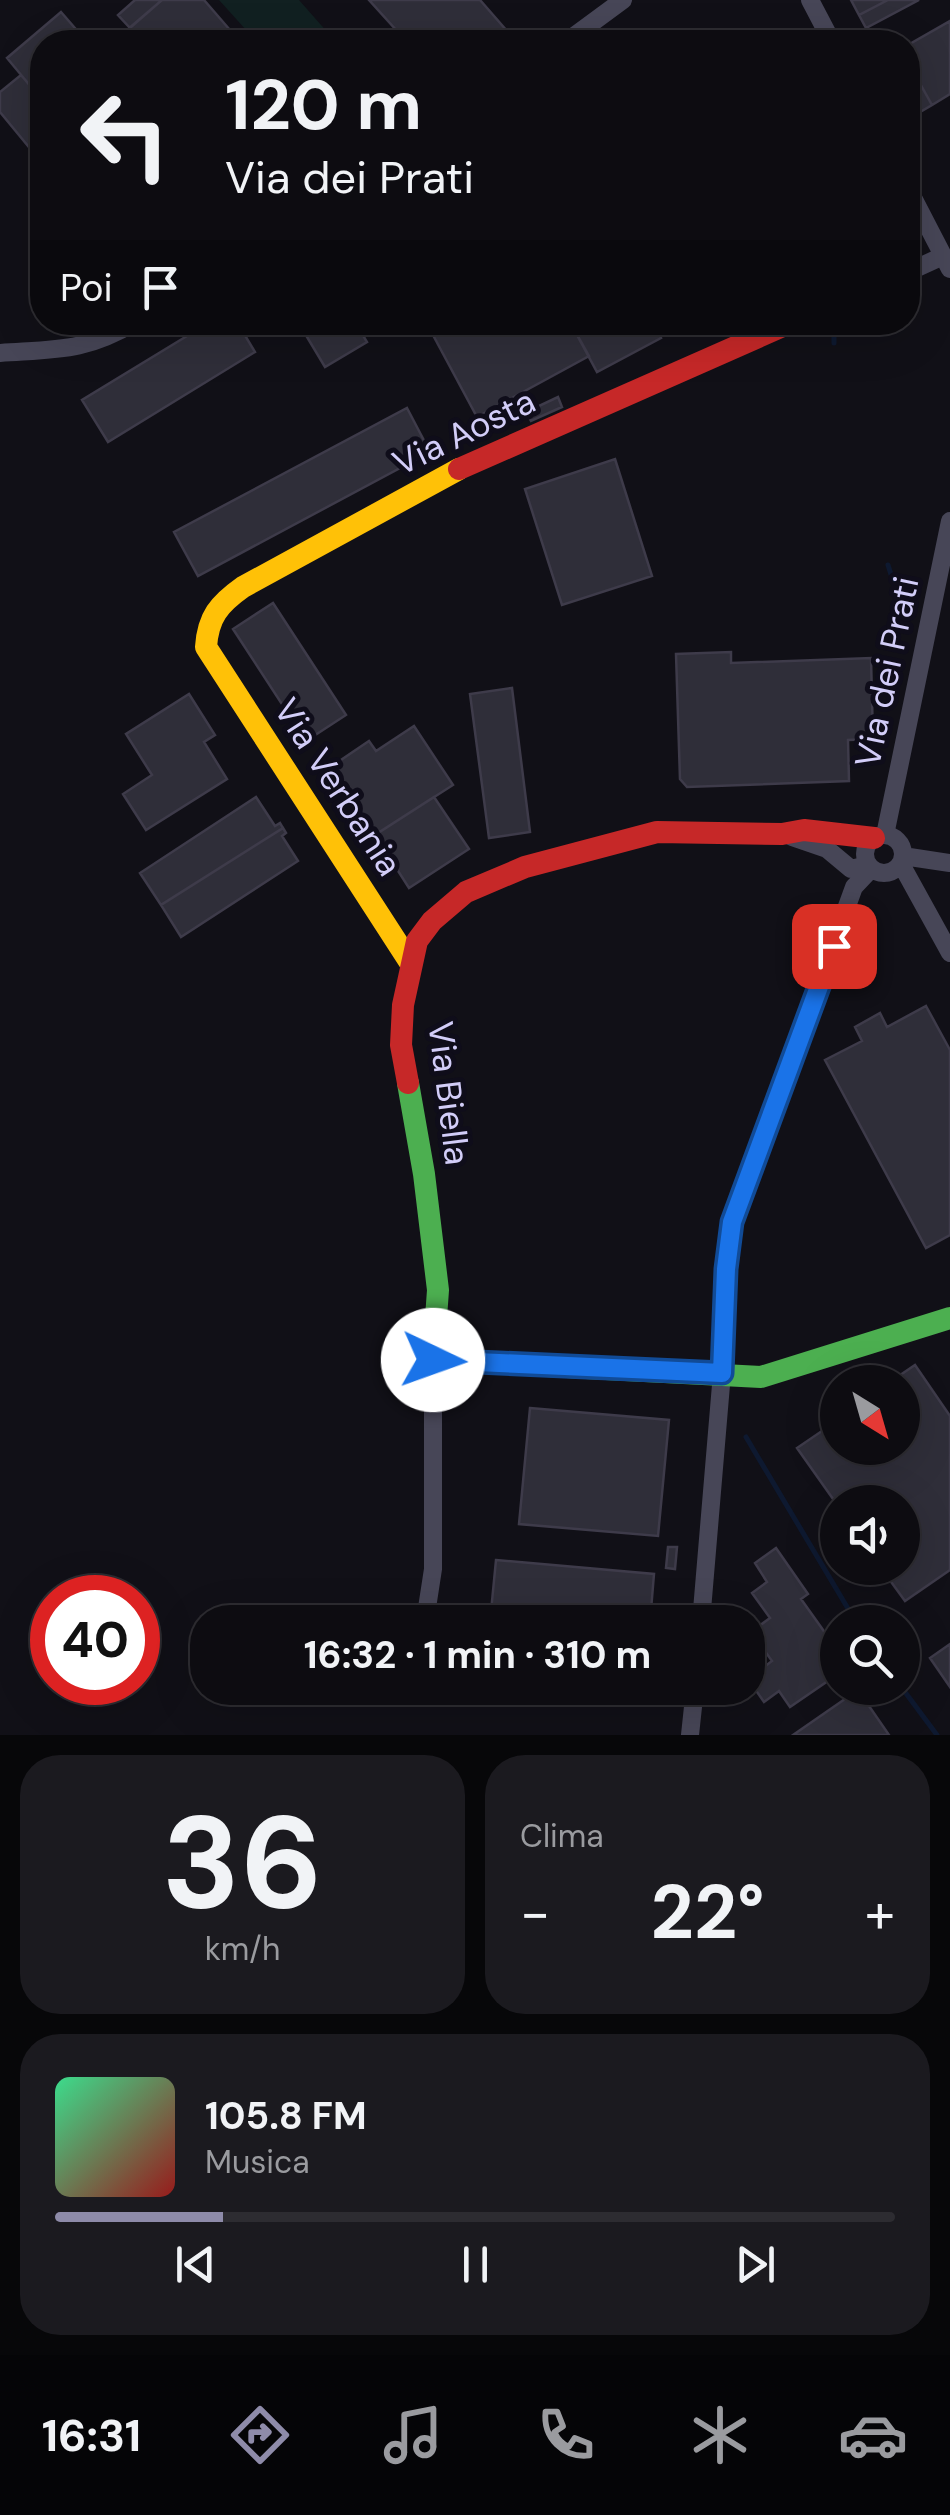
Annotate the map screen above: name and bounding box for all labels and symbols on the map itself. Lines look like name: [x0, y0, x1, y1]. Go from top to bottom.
street label: Via Aosta: [385, 378, 543, 486]
street label: Via dei Prati: [844, 573, 930, 771]
street label: Via Verbania: [264, 690, 412, 884]
pin: [792, 904, 877, 989]
street label: Via Biella: [417, 1019, 481, 1167]
position arrow: [381, 1308, 485, 1412]
north arrow: [820, 1365, 920, 1465]
speed limit sign: 40: [30, 1575, 160, 1705]

